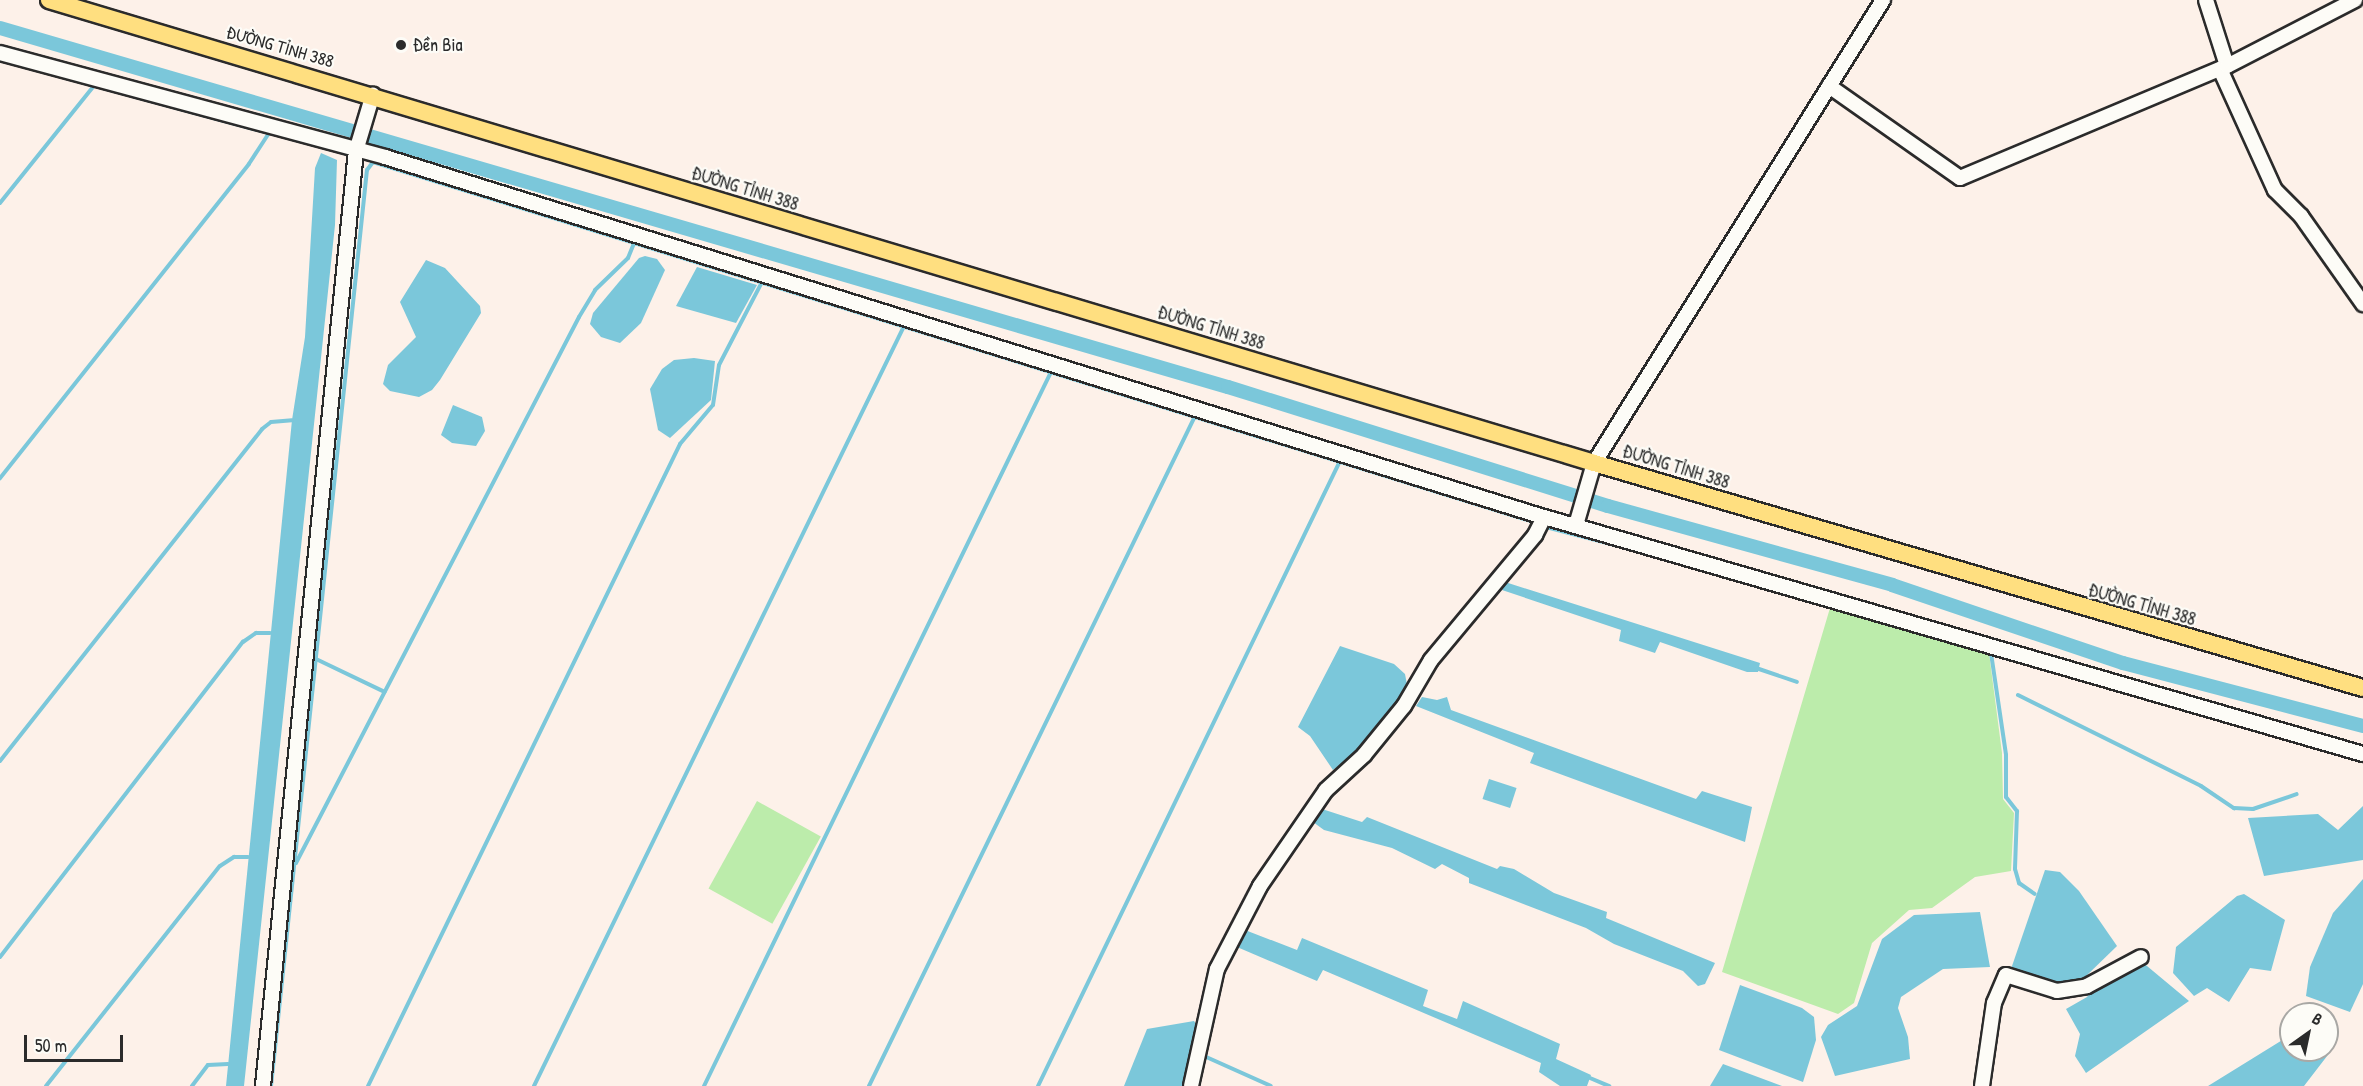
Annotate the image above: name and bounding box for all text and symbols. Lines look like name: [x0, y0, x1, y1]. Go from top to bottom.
street label: ĐƯỜNG TỈNH 388: [224, 21, 336, 73]
place label: Đền Bia: [413, 34, 463, 56]
marker: Đền Bia: [394, 38, 408, 52]
street label: ĐƯỜNG TỈNH 388: [689, 163, 801, 215]
street label: ĐƯỜNG TỈNH 388: [1155, 302, 1267, 354]
street label: ĐƯỜNG TỈNH 388: [1620, 441, 1732, 493]
street label: ĐƯỜNG TỈNH 388: [2086, 579, 2198, 631]
north arrow: [2279, 1002, 2339, 1062]
text: B: [2308, 1007, 2327, 1030]
scale bar: [27, 1023, 126, 1061]
text: 50 m: [35, 1033, 67, 1058]

